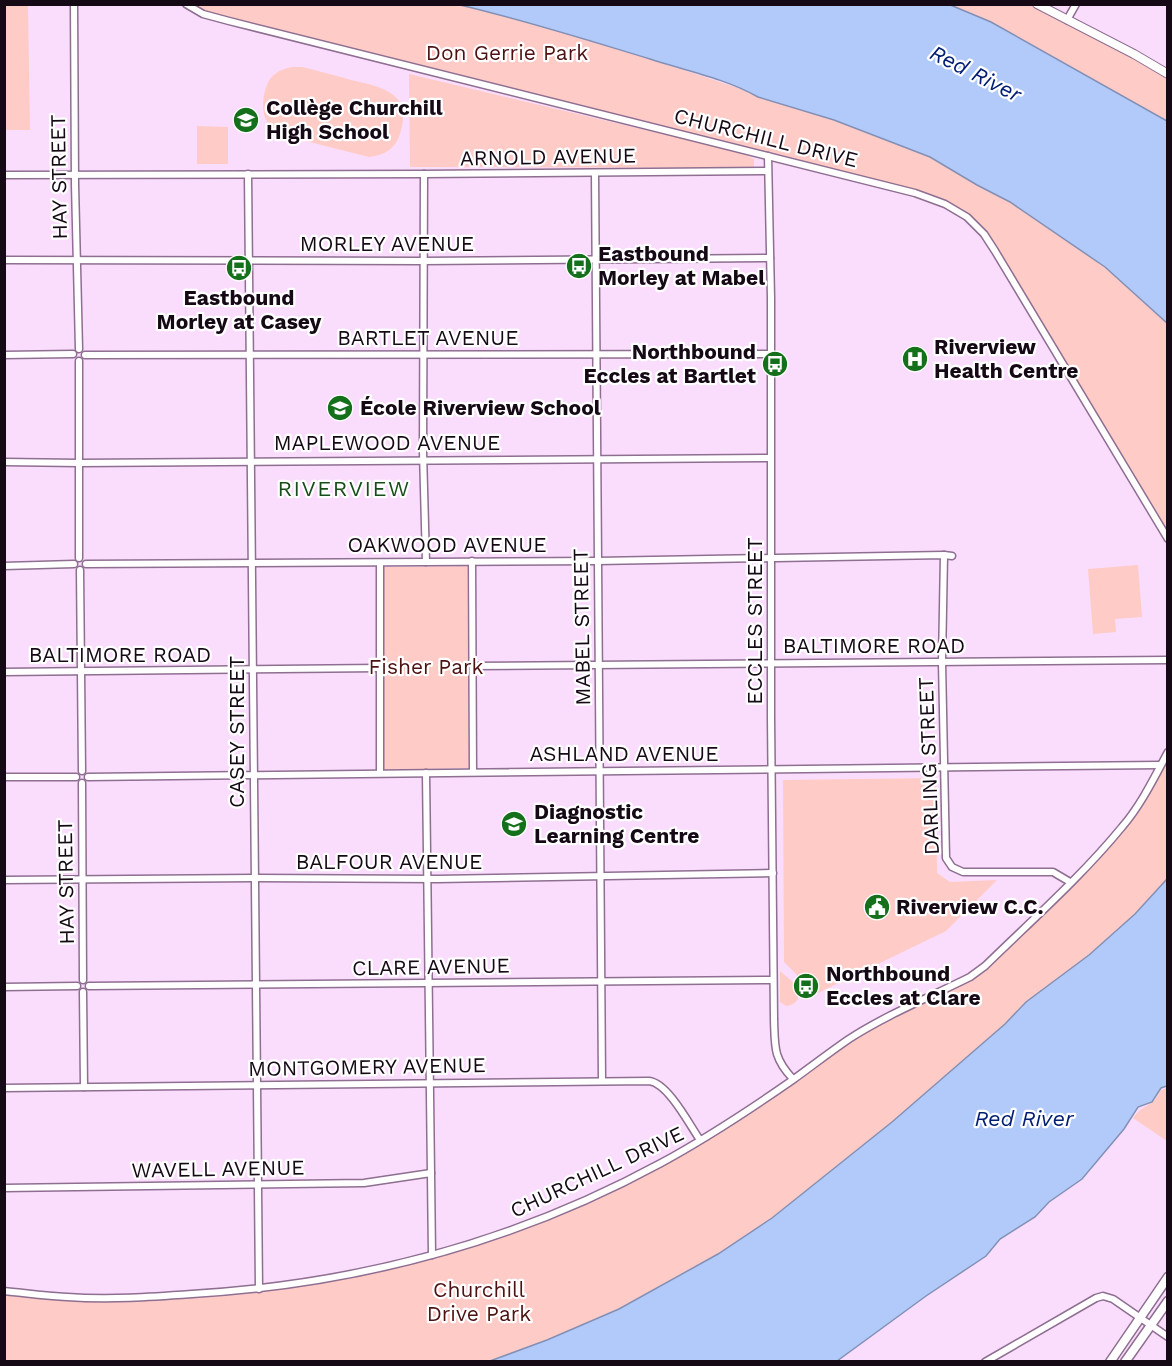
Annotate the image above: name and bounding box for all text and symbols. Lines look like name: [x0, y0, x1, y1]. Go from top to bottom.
park label: Don Gerrie Park: [426, 40, 588, 65]
water label: Red River: [926, 40, 1027, 108]
place label: Collège Churchill High School: [266, 95, 443, 144]
street label: CHURCHILL DRIVE: [672, 103, 861, 172]
school or university icon: Collège Churchill High School: [231, 105, 261, 135]
street label: HAY STREET: [45, 114, 72, 240]
street label: ARNOLD AVENUE: [460, 142, 636, 171]
street label: MORLEY AVENUE: [300, 231, 474, 256]
place label: Eastbound Morley at Mabel: [598, 241, 765, 290]
bus stop icon: Eastbound Morley at Mabel: [564, 251, 594, 281]
bus stop icon: Eastbound Morley at Casey: [224, 253, 254, 283]
place label: Eastbound Morley at Casey: [157, 285, 322, 334]
street label: BARTLET AVENUE: [337, 325, 519, 350]
place label: Riverview Health Centre: [934, 334, 1078, 383]
place label: Northbound Eccles at Bartlet: [583, 339, 756, 388]
hospital icon: Riverview Health Centre: [900, 344, 930, 374]
bus stop icon: Northbound Eccles at Bartlet: [760, 349, 790, 379]
school or university icon: École Riverview School: [325, 393, 355, 423]
place label: École Riverview School: [360, 395, 601, 420]
street label: MAPLEWOOD AVENUE: [274, 430, 500, 455]
district label: RIVERVIEW: [277, 476, 411, 501]
street label: OAKWOOD AVENUE: [347, 532, 547, 557]
street label: ECCLES STREET: [742, 537, 767, 705]
street label: MABEL STREET: [568, 548, 595, 706]
street label: BALTIMORE ROAD: [783, 633, 965, 658]
street label: BALTIMORE ROAD: [29, 642, 211, 667]
park label: Fisher Park: [369, 654, 484, 679]
street label: CASEY STREET: [224, 656, 249, 808]
street label: DARLING STREET: [913, 676, 944, 855]
street label: ASHLAND AVENUE: [529, 741, 719, 766]
place label: Diagnostic Learning Centre: [534, 799, 699, 848]
school or university icon: Diagnostic Learning Centre: [499, 809, 529, 839]
street label: HAY STREET: [52, 819, 79, 945]
street label: BALFOUR AVENUE: [296, 849, 482, 874]
public building icon: Riverview C.C.: [862, 892, 892, 922]
place label: Riverview C.C.: [896, 894, 1044, 919]
street label: CLARE AVENUE: [352, 953, 510, 980]
place label: Northbound Eccles at Clare: [826, 961, 981, 1010]
bus stop icon: Northbound Eccles at Clare: [791, 971, 821, 1001]
street label: MONTGOMERY AVENUE: [248, 1052, 486, 1081]
water label: Red River: [974, 1106, 1075, 1131]
street label: CHURCHILL DRIVE: [506, 1120, 688, 1223]
street label: WAVELL AVENUE: [131, 1154, 305, 1183]
park label: Churchill Drive Park: [427, 1277, 531, 1326]

